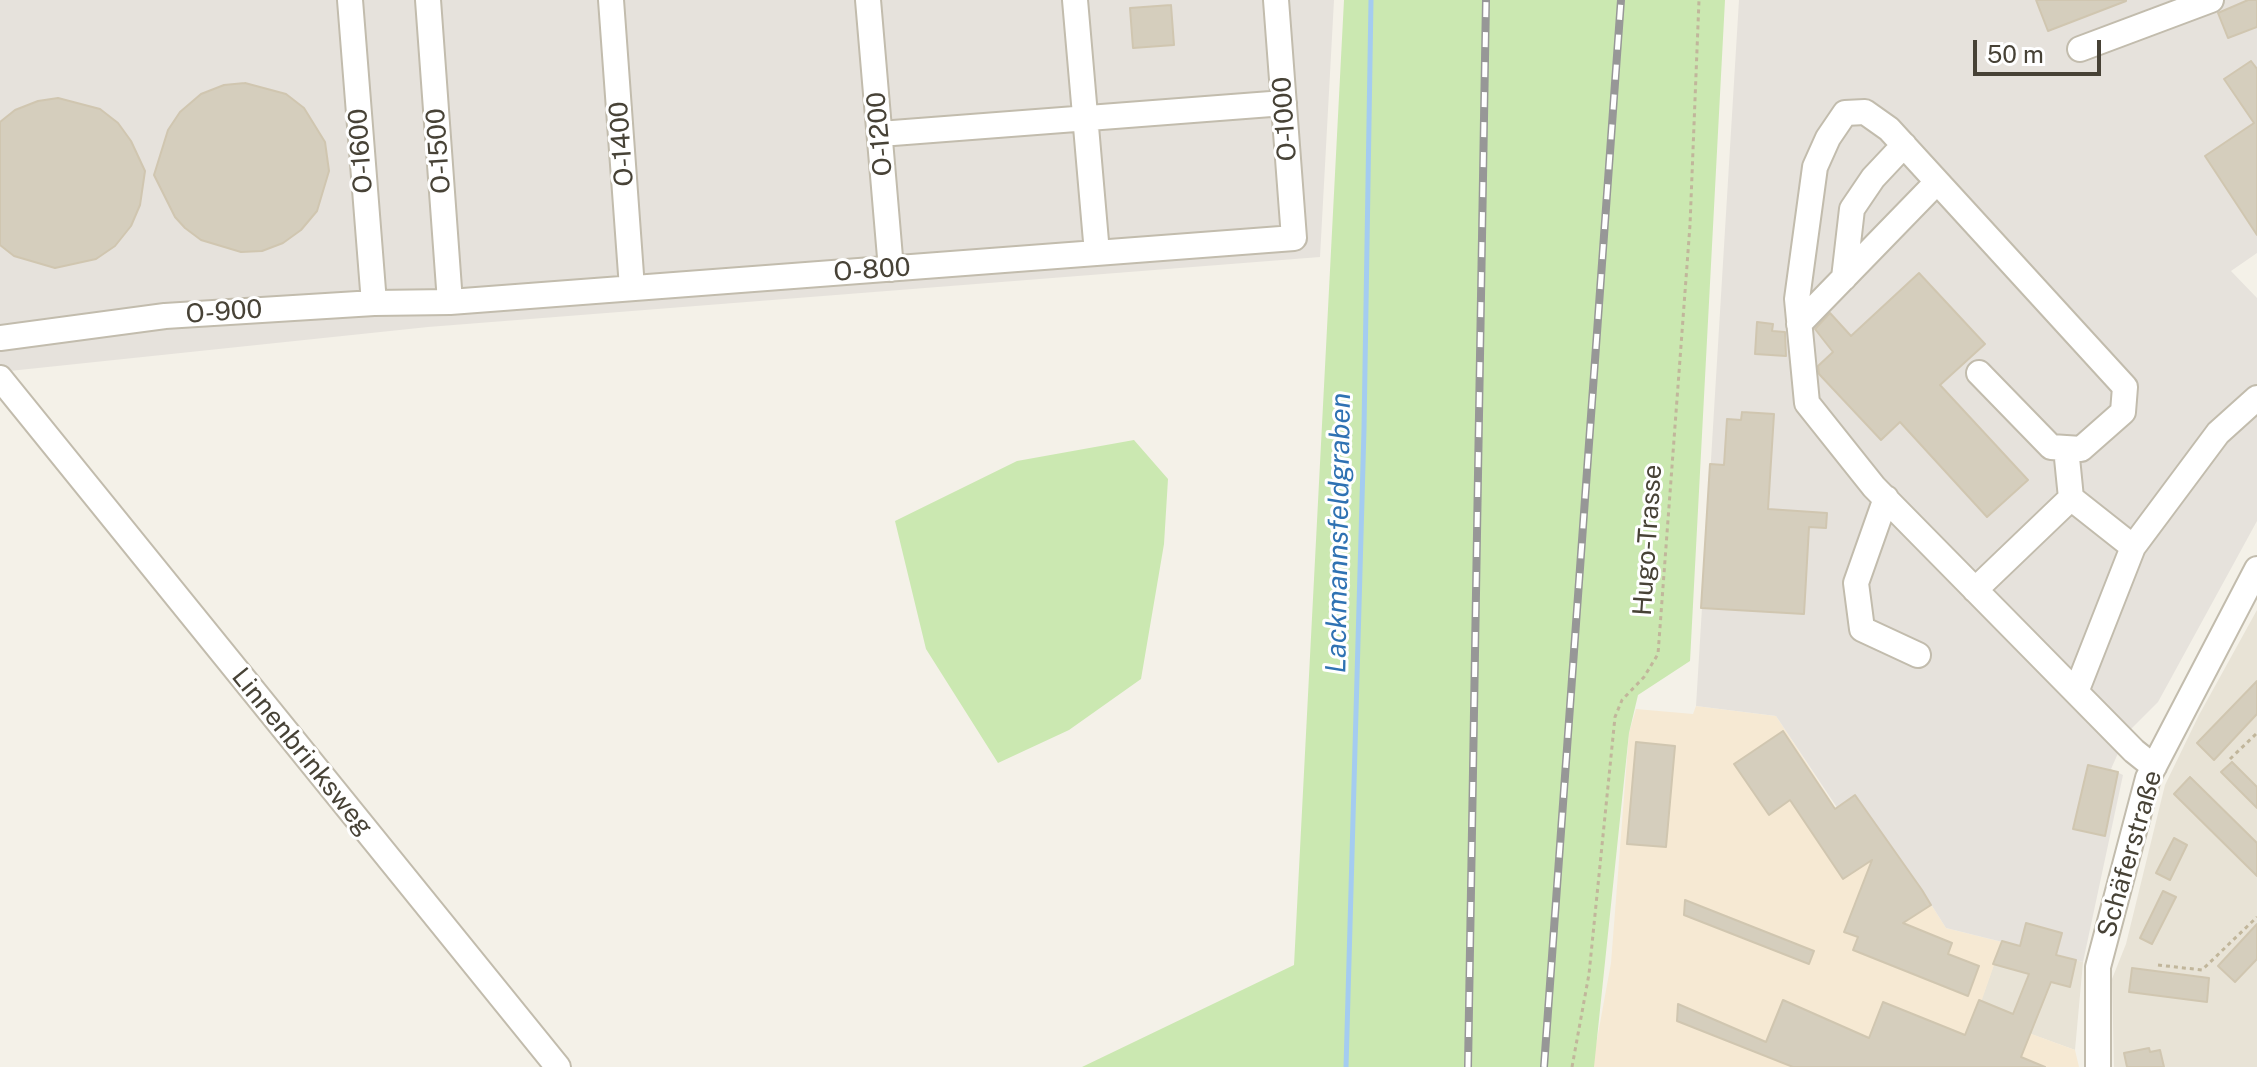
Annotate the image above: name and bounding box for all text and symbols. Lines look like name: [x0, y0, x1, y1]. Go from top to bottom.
scale bar: [1977, 24, 2105, 74]
text: 50 m: [1987, 40, 2044, 68]
street label: O-1000: [1266, 76, 1304, 162]
street label: O-1200: [861, 90, 899, 178]
street label: O-1400: [603, 100, 641, 188]
street label: O-1600: [342, 107, 380, 195]
street label: O-1500: [420, 107, 458, 195]
street label: O-800: [832, 252, 912, 288]
street label: O-900: [185, 294, 263, 330]
water label: Lackmannsfeldgraben: [1320, 392, 1358, 674]
street label: Hugo-Trasse: [1627, 463, 1669, 617]
street label: Linnenbrinksweg: [225, 662, 379, 842]
street label: Schäferstraße: [2091, 767, 2169, 941]

